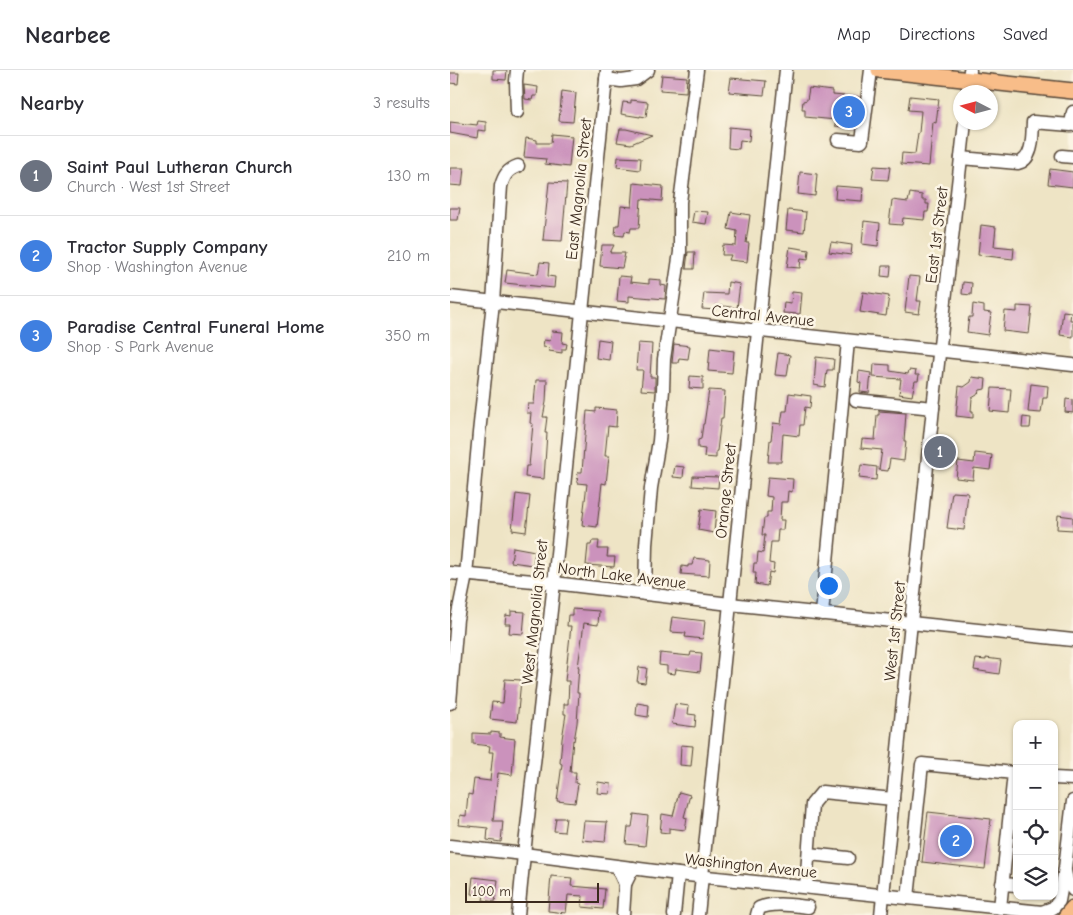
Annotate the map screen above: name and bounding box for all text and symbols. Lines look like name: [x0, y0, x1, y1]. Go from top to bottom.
text: Nearbee: [25, 21, 110, 49]
text: Map: [837, 24, 871, 45]
text: Directions: [899, 24, 975, 45]
text: Saved: [1003, 24, 1048, 45]
north arrow: [953, 85, 998, 130]
text: Nearby: [20, 91, 84, 115]
pin: 3: [833, 93, 865, 131]
text: 3 results: [373, 94, 430, 112]
street label: East Magnolia Street: [563, 117, 595, 261]
text: Saint Paul Lutheran Church: [67, 156, 293, 178]
text: 1: [33, 167, 39, 185]
text: 130 m: [387, 167, 430, 185]
text: Church · West 1st Street: [67, 178, 230, 196]
street label: East 1st Street: [922, 185, 952, 285]
text: Tractor Supply Company: [67, 236, 268, 258]
text: 2: [32, 247, 40, 265]
text: 210 m: [387, 247, 430, 265]
text: Shop · Washington Avenue: [67, 258, 248, 276]
street label: Central Avenue: [711, 302, 815, 330]
text: Paradise Central Funeral Home: [67, 316, 324, 338]
text: 3: [32, 327, 40, 345]
text: 350 m: [385, 327, 430, 345]
text: Shop · S Park Avenue: [67, 338, 214, 356]
pin: 1: [924, 433, 956, 471]
street label: Orange Street: [712, 442, 740, 539]
street label: West Magnolia Street: [518, 538, 552, 685]
street label: North Lake Avenue: [557, 559, 687, 593]
your location: [816, 573, 842, 599]
street label: West 1st Street: [881, 580, 909, 682]
map controls: [1013, 720, 1058, 900]
button: +: [1013, 720, 1058, 765]
button: −: [1013, 765, 1058, 810]
button: locate: [1013, 810, 1058, 855]
pin: 2: [940, 822, 972, 860]
street label: Washington Avenue: [684, 850, 818, 882]
button: layers: [1013, 855, 1058, 900]
scale bar: [465, 880, 599, 903]
text: 100 m: [472, 883, 511, 900]

